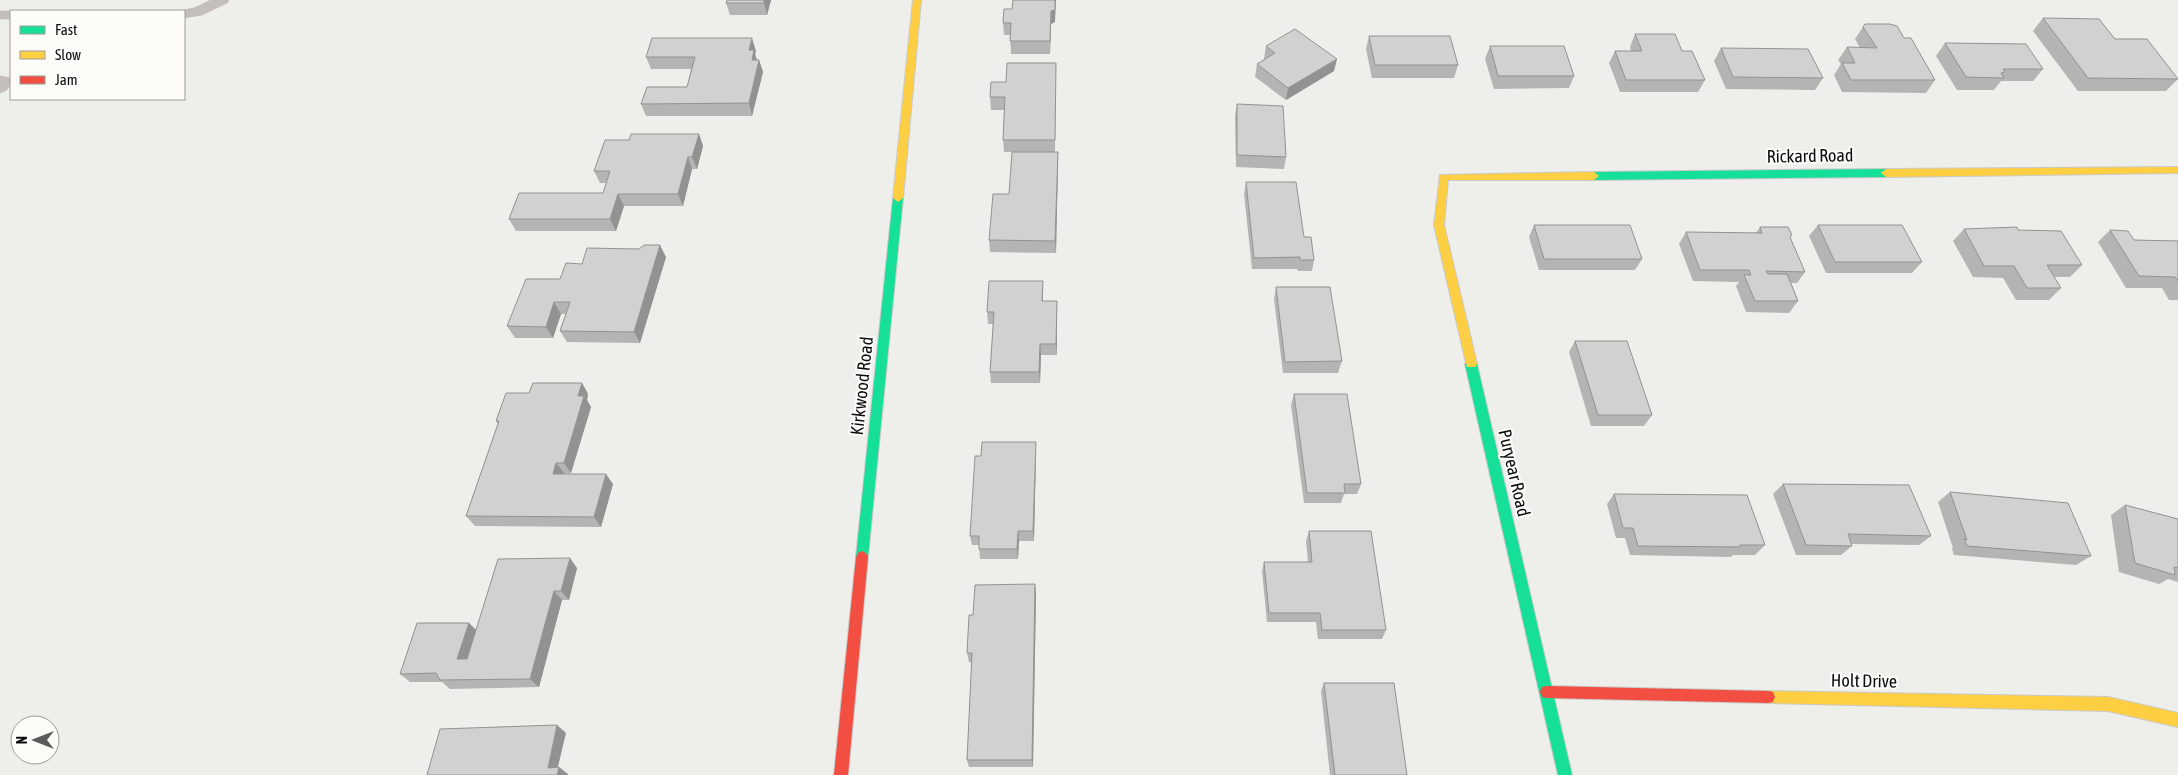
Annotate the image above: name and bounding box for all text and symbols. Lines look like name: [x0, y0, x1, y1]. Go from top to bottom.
legend: [10, 10, 185, 100]
text: Fast: [55, 21, 77, 38]
text: Slow: [55, 46, 81, 63]
text: Jam: [55, 71, 78, 88]
street label: Rickard Road: [1766, 144, 1854, 167]
street label: Kirkwood Road: [846, 336, 877, 436]
street label: Puryear Road: [1494, 427, 1535, 518]
street label: Holt Drive: [1831, 669, 1897, 692]
north arrow: [10, 715, 60, 765]
text: N: [14, 736, 30, 744]

